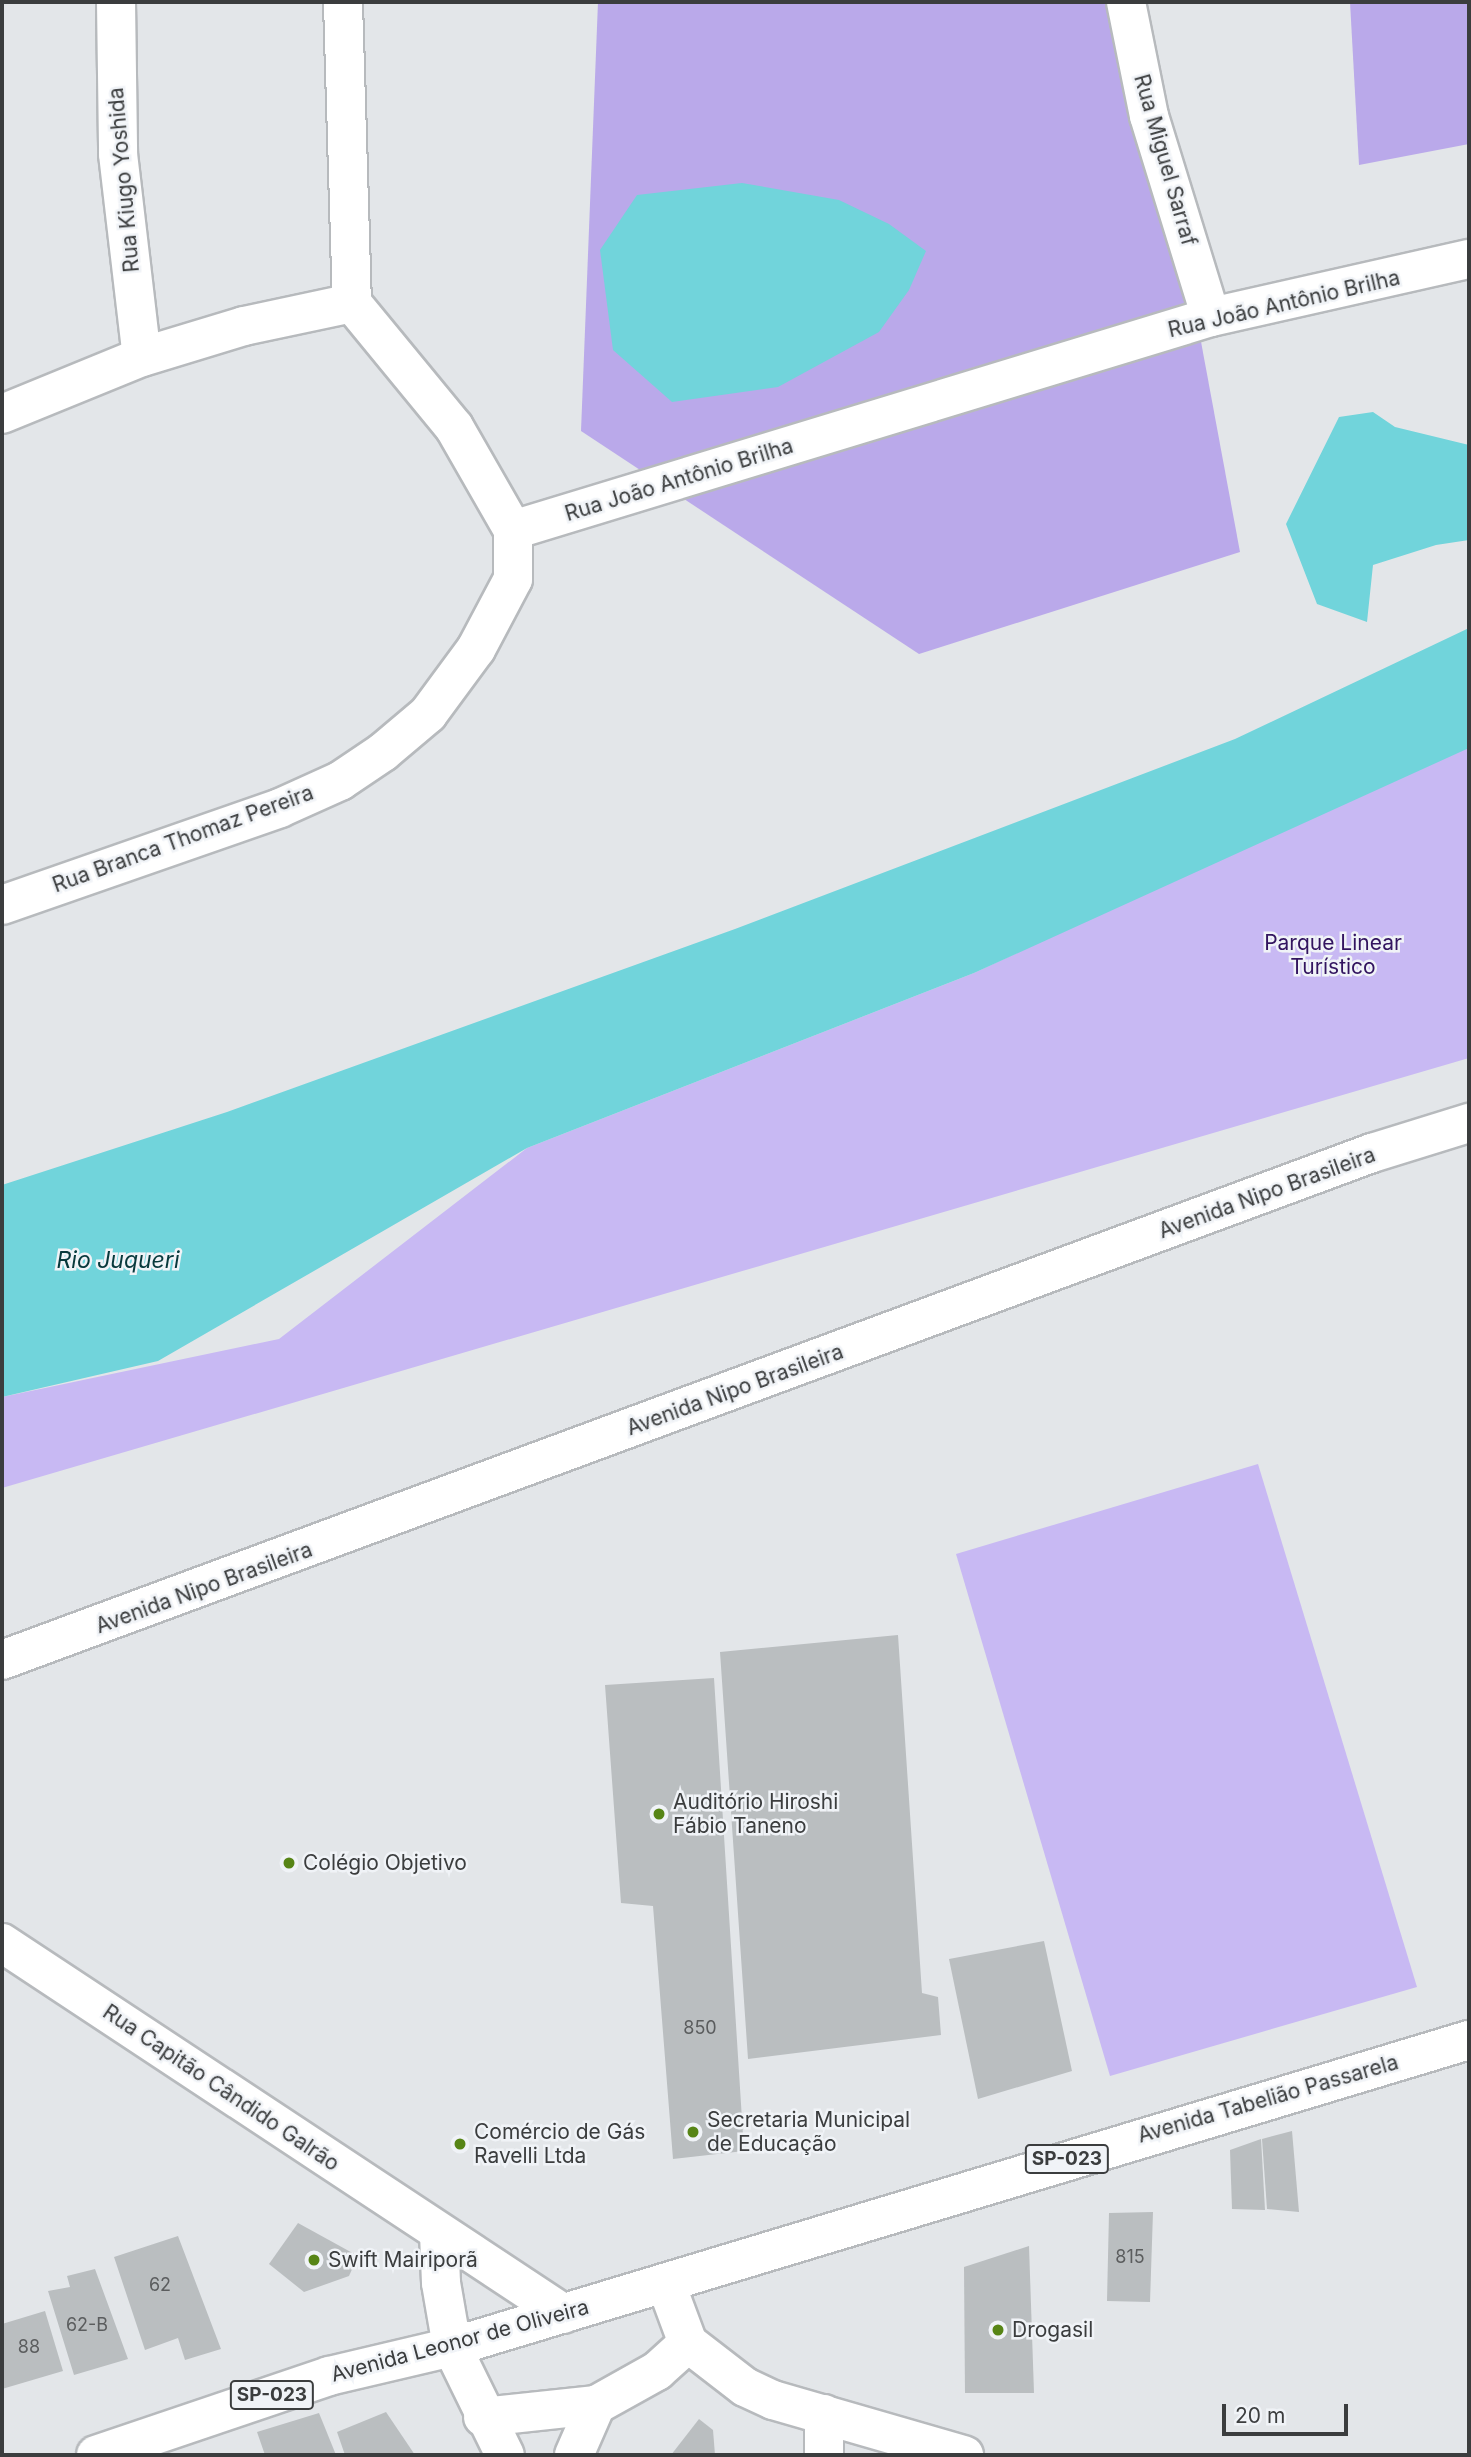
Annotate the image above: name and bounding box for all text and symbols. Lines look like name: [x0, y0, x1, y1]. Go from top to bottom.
street label: Rua Miguel Sarraf: [1128, 71, 1202, 249]
street label: Rua Kiugo Yoshida: [103, 87, 145, 273]
street label: Rua João Antônio Brilha: [1166, 265, 1402, 343]
street label: Rua João Antônio Brilha: [562, 433, 796, 527]
street label: Rua Branca Thomaz Pereira: [49, 780, 317, 898]
park label: Parque Linear Turístico: [1264, 930, 1402, 980]
street label: Avenida Nipo Brasileira: [1155, 1142, 1379, 1244]
water label: Rio Juqueri: [57, 1246, 179, 1274]
street label: Avenida Nipo Brasileira: [623, 1339, 847, 1441]
street label: Avenida Nipo Brasileira: [92, 1537, 316, 1639]
place label: Auditório Hiroshi Fábio Taneno: [673, 1789, 838, 1839]
marker: Auditório Hiroshi Fábio Taneno: [651, 1806, 667, 1822]
place label: Colégio Objetivo: [303, 1850, 467, 1876]
marker: Colégio Objetivo: [281, 1855, 297, 1871]
street label: Rua Capitão Cândido Galrão: [98, 1999, 344, 2177]
house number: 850: [683, 2017, 717, 2039]
street label: Avenida Tabelião Passarela: [1135, 2050, 1401, 2148]
place label: Secretaria Municipal de Educação: [707, 2107, 910, 2157]
place label: Comércio de Gás Ravelli Ltda: [474, 2119, 645, 2169]
marker: Secretaria Municipal de Educação: [685, 2124, 701, 2140]
marker: Comércio de Gás Ravelli Ltda: [452, 2136, 468, 2152]
road number: SP-023: [1023, 2144, 1111, 2174]
house number: 815: [1115, 2246, 1145, 2268]
place label: Swift Mairiporã: [328, 2247, 478, 2273]
marker: Swift Mairiporã: [306, 2252, 322, 2268]
house number: 62: [149, 2274, 171, 2296]
street label: Avenida Leonor de Oliveira: [328, 2294, 592, 2388]
house number: 62-B: [66, 2314, 108, 2336]
place label: Drogasil: [1012, 2317, 1093, 2343]
marker: Drogasil: [990, 2322, 1006, 2338]
house number: 88: [18, 2336, 40, 2358]
road number: SP-023: [228, 2380, 316, 2410]
scale bar: [1226, 2390, 1352, 2434]
text: 20 m: [1235, 2403, 1285, 2428]

